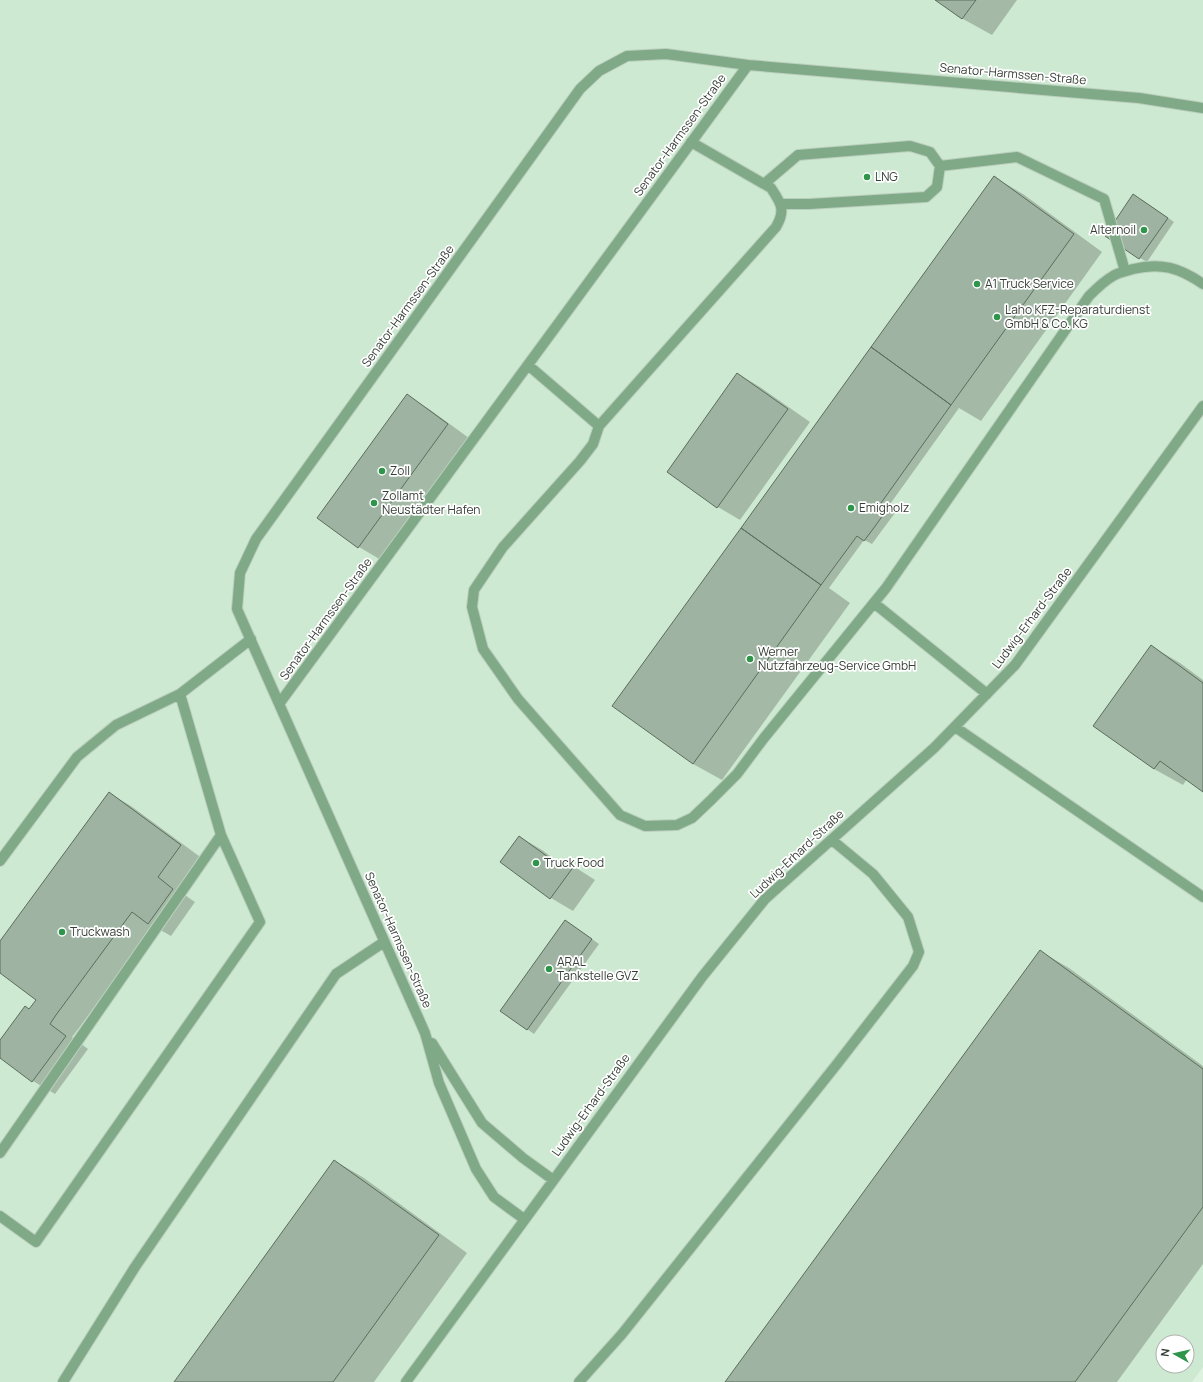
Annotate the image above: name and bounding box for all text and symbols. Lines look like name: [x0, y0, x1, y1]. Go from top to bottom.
street label: Senator-Harmssen-Straße: [939, 59, 1087, 88]
street label: Senator-Harmssen-Straße: [629, 70, 730, 199]
place label: LNG: [875, 168, 898, 185]
marker: LNG: [862, 172, 872, 182]
place label: Alternoil: [1090, 221, 1136, 238]
marker: Alternoil: [1139, 225, 1149, 235]
street label: Senator-Harmssen-Straße: [357, 241, 458, 370]
place label: A1 Truck Service: [985, 275, 1074, 292]
marker: A1 Truck Service: [972, 279, 982, 289]
place label: Laho KFZ-Reparaturdienst GmbH & Co. KG: [1005, 301, 1150, 332]
marker: Laho KFZ-Reparaturdienst GmbH & Co. KG: [992, 312, 1002, 322]
place label: Zoll: [390, 462, 410, 479]
marker: Zoll: [377, 466, 387, 476]
place label: Zollamt Neustädter Hafen: [382, 487, 480, 518]
marker: Zollamt Neustädter Hafen: [369, 498, 379, 508]
place label: Emigholz: [859, 499, 909, 516]
marker: Emigholz: [846, 503, 856, 513]
street label: Senator-Harmssen-Straße: [275, 554, 376, 683]
street label: Ludwig-Erhard-Straße: [988, 563, 1075, 672]
place label: Werner Nutzfahrzeug-Service GmbH: [758, 643, 916, 674]
marker: Werner Nutzfahrzeug-Service GmbH: [745, 654, 755, 664]
street label: Ludwig-Erhard-Straße: [746, 805, 847, 902]
place label: Truck Food: [544, 854, 604, 871]
marker: Truck Food: [531, 858, 541, 868]
street label: Senator-Harmssen-Straße: [361, 869, 436, 1010]
place label: Truckwash: [70, 923, 130, 940]
marker: Truckwash: [57, 927, 67, 937]
place label: ARAL Tankstelle GVZ: [557, 953, 639, 984]
marker: ARAL Tankstelle GVZ: [544, 964, 554, 974]
street label: Ludwig-Erhard-Straße: [548, 1050, 634, 1159]
north arrow: [1155, 1334, 1195, 1374]
text: N: [1157, 1347, 1173, 1357]

